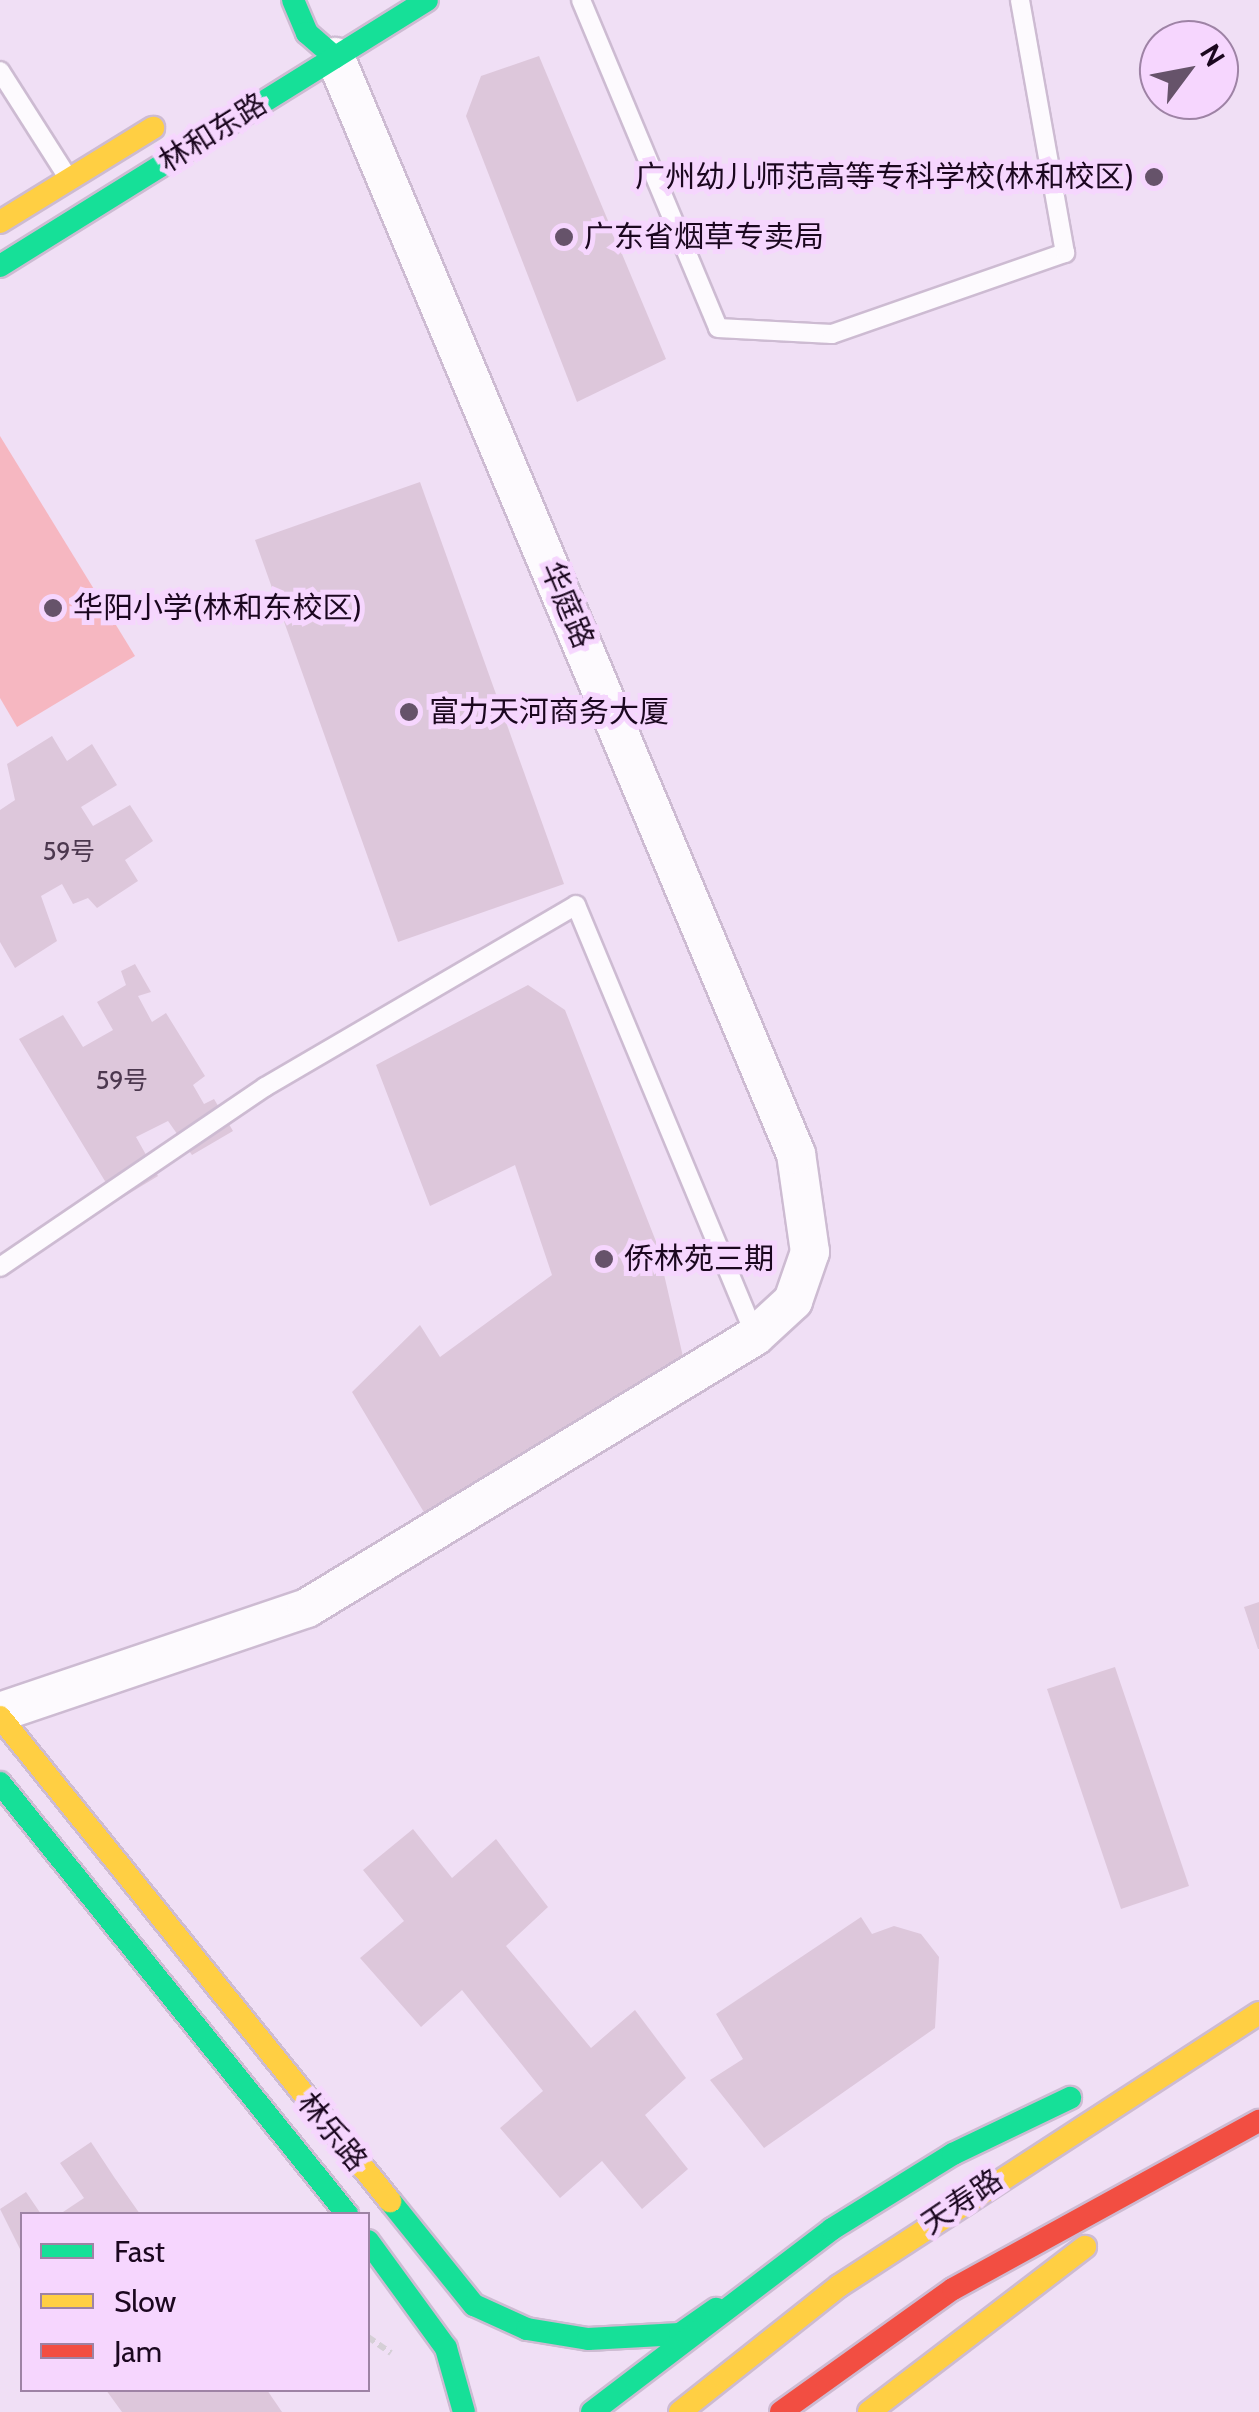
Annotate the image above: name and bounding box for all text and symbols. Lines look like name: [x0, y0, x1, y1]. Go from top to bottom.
north arrow: [1139, 20, 1239, 120]
text: N: [1193, 38, 1232, 73]
street label: 林和东路: [153, 86, 273, 180]
place label: 广州幼儿师范高等专科学校(林和校区): [635, 159, 1134, 195]
marker: 广州幼儿师范高等专科学校(林和校区): [1143, 166, 1165, 188]
place label: 广东省烟草专卖局: [584, 219, 824, 255]
marker: 广东省烟草专卖局: [553, 226, 575, 248]
street label: 华庭路: [533, 557, 601, 653]
place label: 华阳小学(林和东校区): [73, 590, 362, 626]
marker: 华阳小学(林和东校区): [42, 597, 64, 619]
place label: 富力天河商务大厦: [429, 694, 669, 730]
marker: 富力天河商务大厦: [398, 701, 420, 723]
house number: 59号: [43, 836, 95, 866]
house number: 59号: [96, 1065, 148, 1095]
place label: 侨林苑三期: [624, 1241, 774, 1277]
marker: 侨林苑三期: [593, 1248, 615, 1270]
street label: 林乐路: [290, 2086, 374, 2178]
street label: 天寿路: [915, 2162, 1009, 2242]
legend: [20, 2212, 370, 2392]
text: Fast: [114, 2233, 165, 2270]
text: Slow: [114, 2283, 176, 2320]
text: Jam: [114, 2333, 162, 2370]

